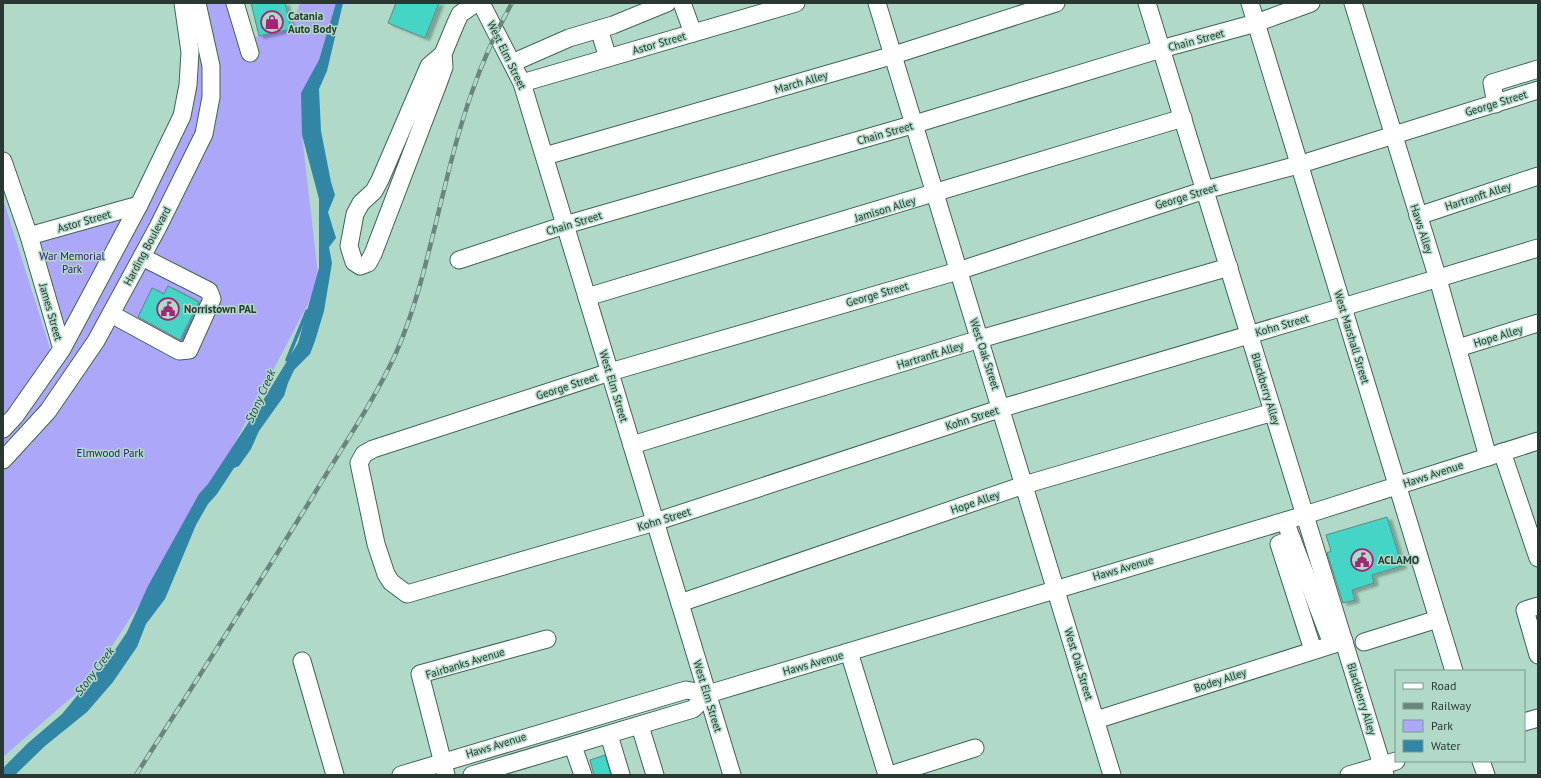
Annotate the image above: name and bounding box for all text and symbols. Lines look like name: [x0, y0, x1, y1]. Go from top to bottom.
shop icon: Catania Auto Body: [259, 9, 285, 35]
place label: Catania Auto Body: [288, 9, 337, 36]
street label: West Elm Street: [484, 18, 530, 92]
street label: Chain Street: [1166, 26, 1226, 54]
street label: Astor Street: [630, 29, 688, 57]
street label: March Alley: [773, 67, 830, 96]
street label: George Street: [1463, 87, 1529, 119]
street label: Chain Street: [855, 118, 915, 148]
street label: Hartranft Alley: [1443, 178, 1514, 213]
street label: George Street: [1153, 180, 1219, 212]
street label: Jamison Alley: [852, 193, 918, 225]
street label: Haws Alley: [1407, 202, 1437, 256]
street label: Harding Boulevard: [120, 204, 174, 288]
street label: Astor Street: [55, 207, 113, 235]
street label: Chain Street: [544, 208, 604, 238]
park label: War Memorial Park: [39, 249, 105, 276]
street label: George Street: [844, 278, 910, 310]
street label: James Street: [36, 281, 66, 342]
street label: West Marshall Street: [1331, 289, 1373, 386]
public building icon: Norristown PAL: [155, 296, 181, 322]
place label: Norristown PAL: [184, 302, 257, 316]
street label: Kohn Street: [1254, 311, 1311, 339]
street label: West Oak Street: [967, 316, 1003, 392]
street label: Hope Alley: [1472, 322, 1525, 350]
street label: Hartranft Alley: [895, 338, 966, 372]
street label: West Elm Street: [596, 348, 632, 424]
street label: Blackberry Alley: [1248, 351, 1284, 428]
water label: Stony Creek: [242, 366, 279, 425]
street label: George Street: [534, 369, 600, 403]
street label: Kohn Street: [944, 403, 1001, 433]
park label: Elmwood Park: [77, 446, 144, 460]
street label: Haws Avenue: [1401, 458, 1465, 490]
street label: Hope Alley: [949, 487, 1002, 517]
street label: Kohn Street: [636, 504, 693, 534]
public building icon: ACLAMO: [1349, 547, 1375, 573]
street label: Haws Avenue: [1091, 553, 1155, 583]
place label: ACLAMO: [1378, 553, 1419, 567]
street label: West Oak Street: [1061, 626, 1097, 702]
water label: Stony Creek: [71, 643, 117, 698]
street label: Fairbanks Avenue: [424, 644, 507, 682]
street label: Haws Avenue: [781, 648, 845, 678]
street label: West Elm Street: [690, 658, 726, 734]
street label: Blackberry Alley: [1344, 661, 1380, 738]
street label: Bodey Alley: [1192, 665, 1249, 695]
legend: [1395, 670, 1525, 762]
text: Road: [1431, 678, 1456, 693]
text: Railway: [1431, 698, 1471, 713]
text: Park: [1431, 718, 1453, 733]
street label: Haws Avenue: [464, 729, 528, 761]
text: Water: [1431, 738, 1461, 753]

